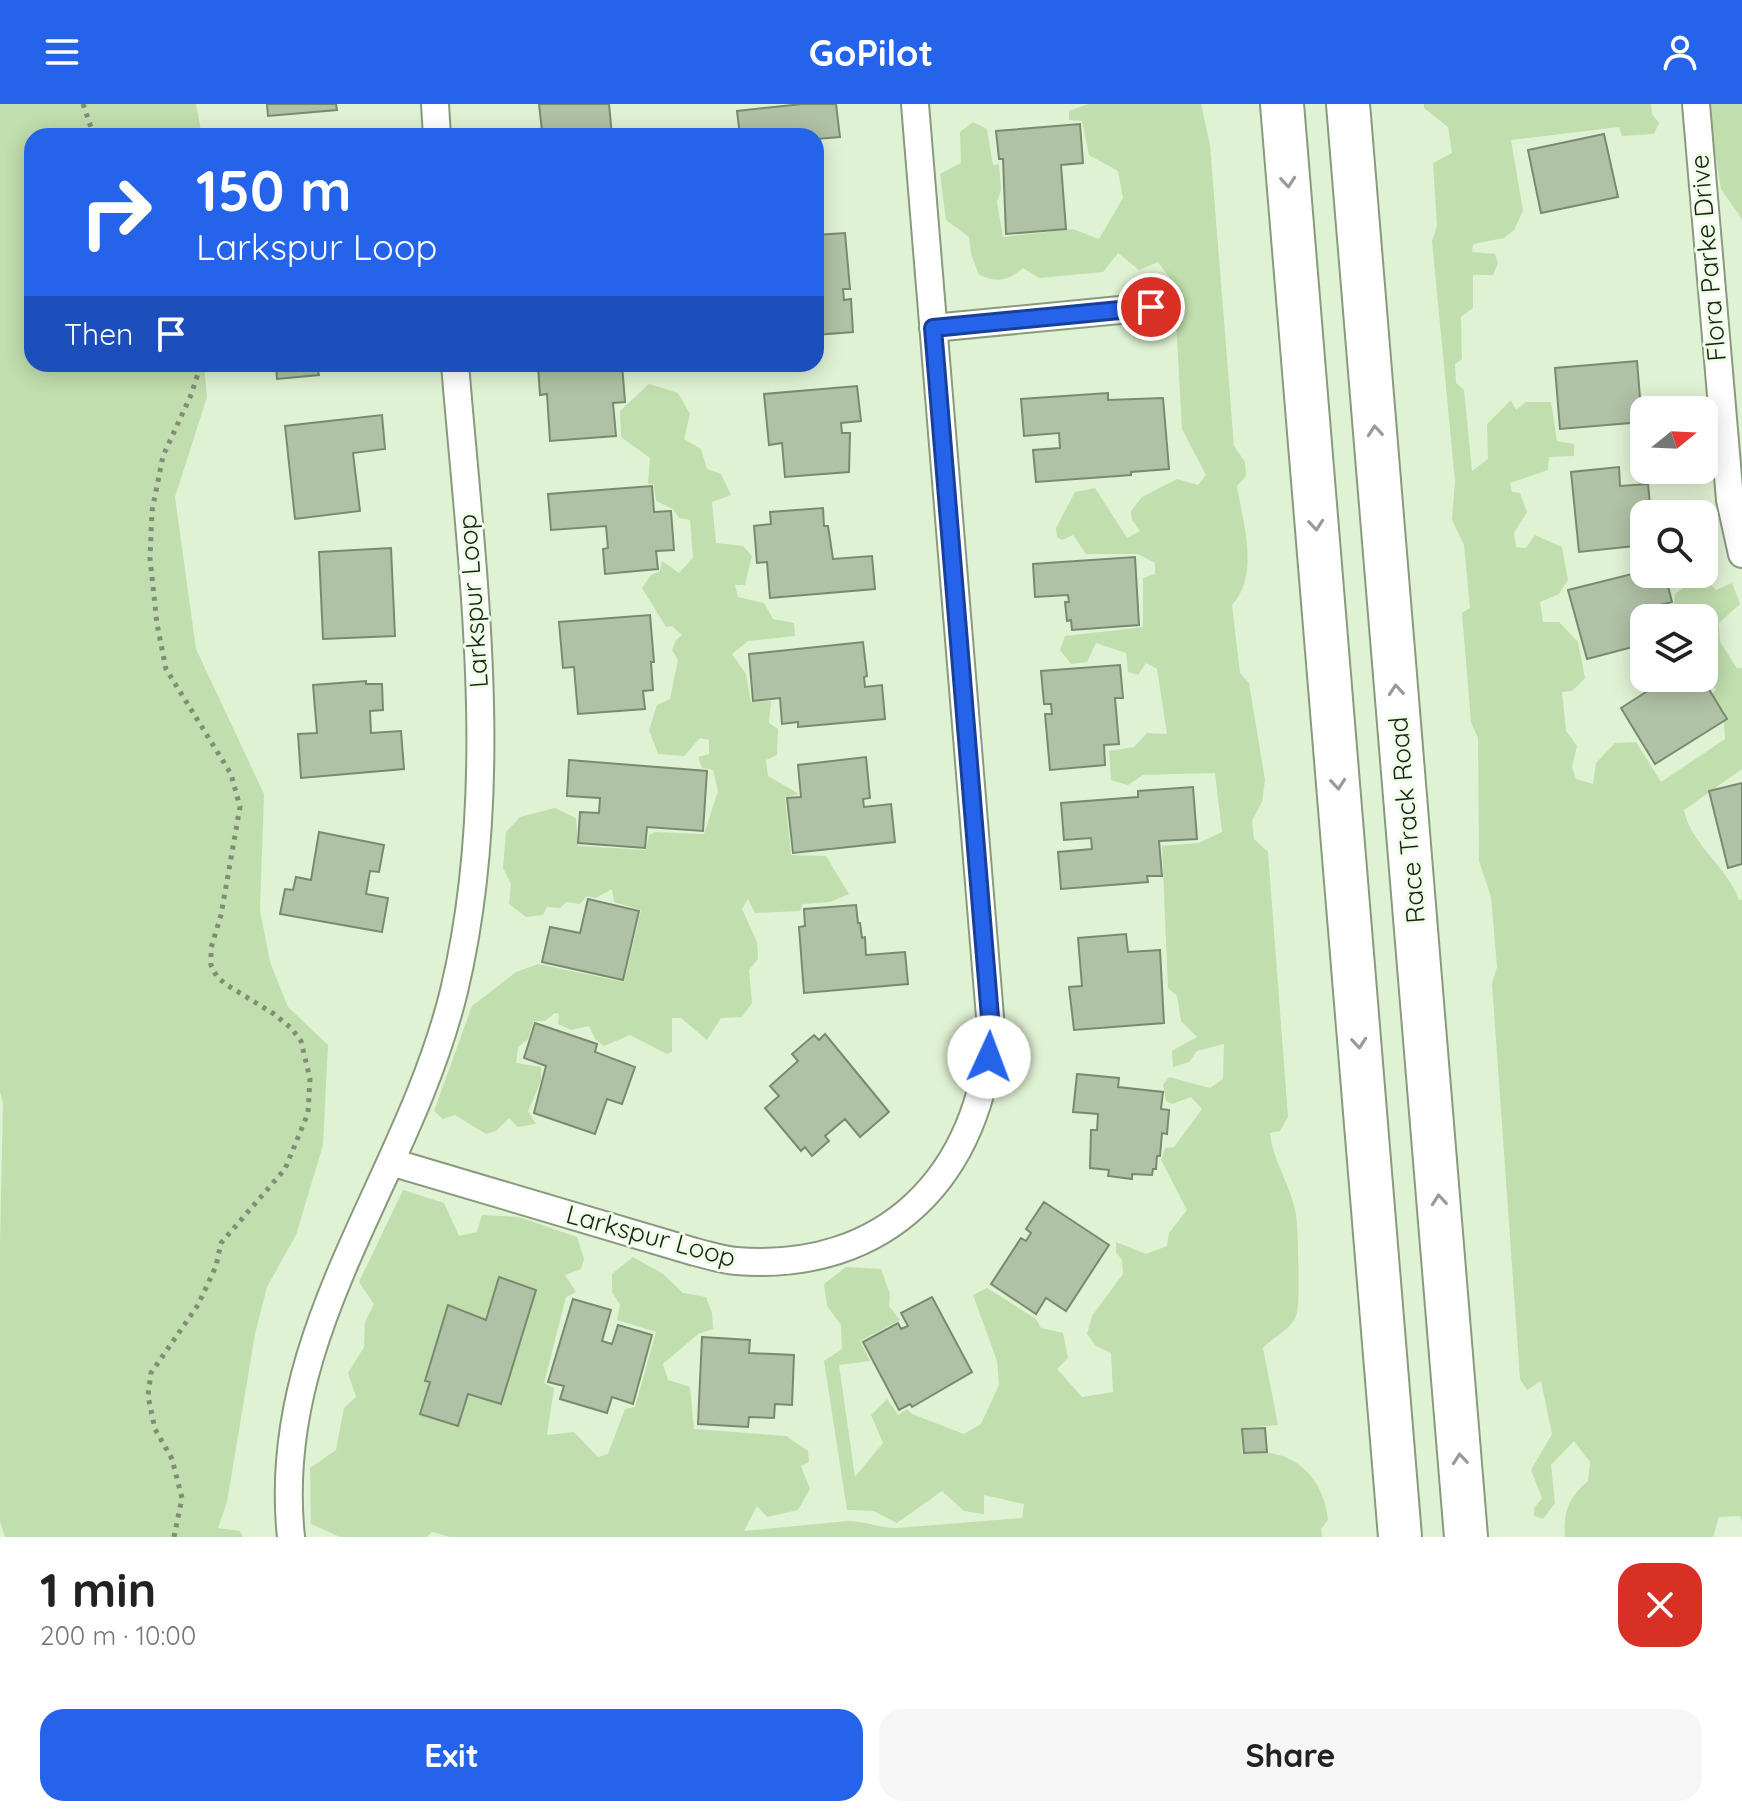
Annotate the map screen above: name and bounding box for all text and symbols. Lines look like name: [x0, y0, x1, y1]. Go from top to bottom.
icon: menu: [40, 30, 84, 74]
text: GoPilot: [809, 30, 933, 75]
icon: person: [1658, 30, 1702, 74]
street label: Flora Parke Drive: [1682, 153, 1733, 363]
text: 150 m: [196, 155, 352, 225]
icon: right: [64, 160, 168, 264]
one-way arrow: [1279, 176, 1296, 189]
text: Larkspur Loop: [196, 224, 437, 269]
pin: [1117, 273, 1185, 341]
icon: arrive: [1129, 285, 1173, 329]
icon: arrive: [149, 312, 193, 356]
text: Then: [64, 315, 133, 353]
north arrow: [1630, 396, 1718, 484]
map controls: [1630, 396, 1718, 692]
one-way arrow: [1367, 424, 1384, 437]
button: search: [1630, 500, 1718, 588]
street label: Larkspur Loop: [450, 513, 495, 689]
one-way arrow: [1308, 519, 1325, 532]
button: layers: [1630, 604, 1718, 692]
one-way arrow: [1388, 683, 1405, 696]
street label: Race Track Road: [1381, 715, 1432, 925]
one-way arrow: [1329, 778, 1346, 791]
position arrow: [947, 1015, 1031, 1099]
one-way arrow: [1350, 1037, 1367, 1050]
one-way arrow: [1430, 1193, 1447, 1206]
street label: Larkspur Loop: [563, 1197, 740, 1274]
one-way arrow: [1452, 1452, 1469, 1465]
text: 1 min: [40, 1559, 156, 1619]
button: close: [1618, 1563, 1702, 1647]
text: 200 m · 10:00: [40, 1619, 196, 1652]
button: Exit: [40, 1709, 863, 1801]
button: Share: [879, 1709, 1702, 1801]

